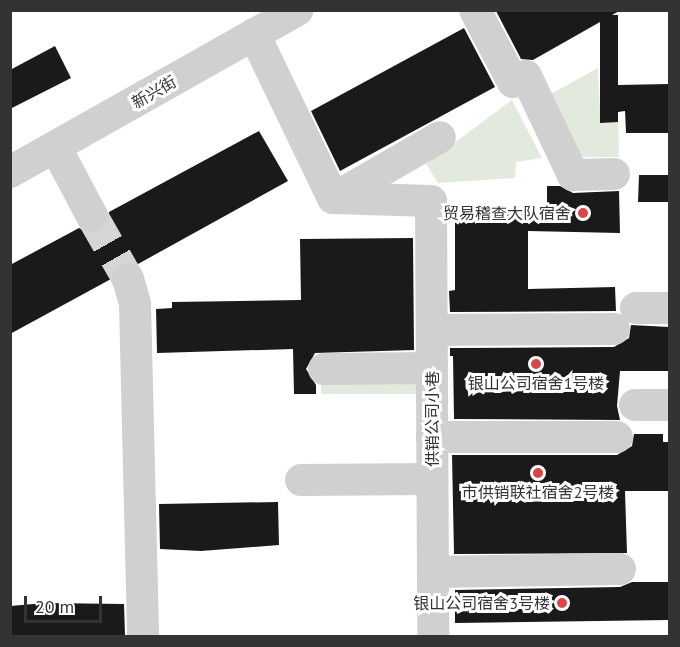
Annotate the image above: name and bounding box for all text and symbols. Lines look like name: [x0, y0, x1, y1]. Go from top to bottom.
street label: 新兴街: [128, 72, 180, 112]
place label: 贸易稽查大队宿舍: [443, 203, 571, 223]
marker: 贸易稽查大队宿舍: [576, 206, 590, 220]
marker: 银山公司宿舍1号楼: [529, 357, 543, 371]
street label: 供销公司小巷: [422, 371, 442, 467]
place label: 银山公司宿舍1号楼: [468, 373, 604, 393]
marker: 市供销联社宿舍2号楼: [531, 466, 545, 480]
place label: 市供销联社宿舍2号楼: [462, 482, 614, 502]
scale bar: [27, 584, 105, 622]
place label: 银山公司宿舍3号楼: [413, 593, 550, 613]
text: 20 m: [35, 595, 74, 618]
marker: 银山公司宿舍3号楼: [555, 596, 569, 610]

